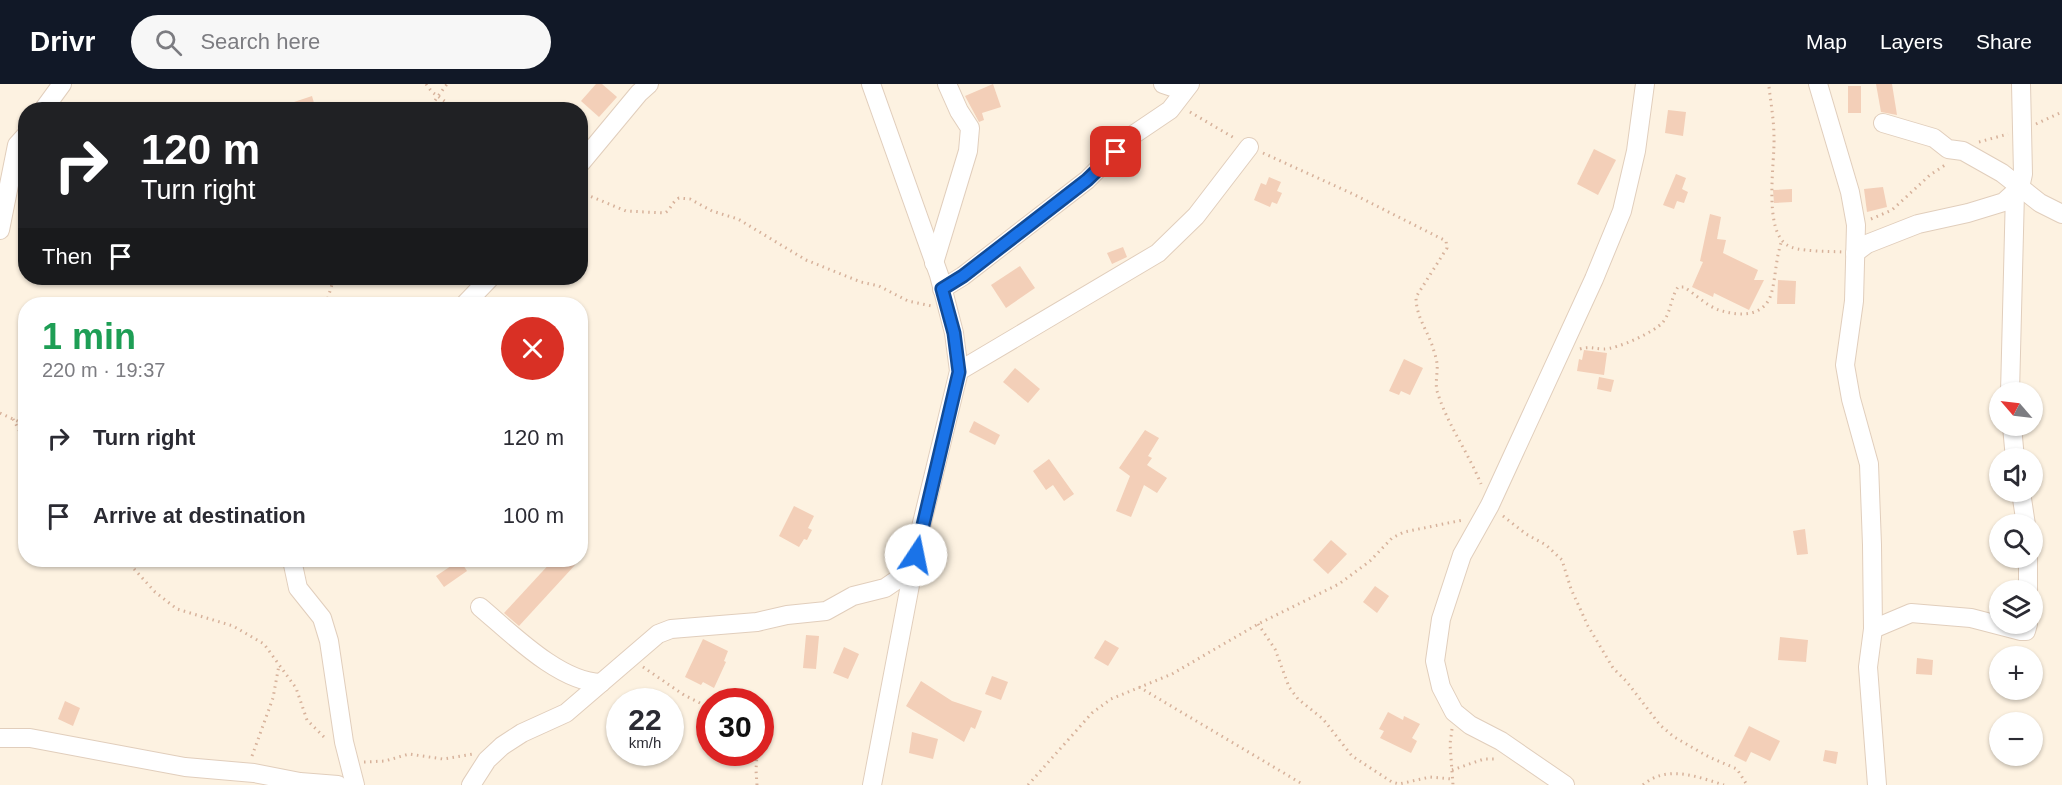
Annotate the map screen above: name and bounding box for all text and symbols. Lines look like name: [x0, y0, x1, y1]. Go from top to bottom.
search box: [131, 15, 551, 69]
text: Drivr: [30, 26, 95, 57]
icon: search: [152, 26, 185, 59]
text: Search here: [200, 29, 320, 54]
text: Map: [1806, 30, 1847, 53]
text: Layers: [1880, 30, 1943, 53]
text: Share: [1976, 30, 2032, 53]
icon: right: [42, 126, 120, 204]
text: 120 m: [141, 126, 260, 173]
pin: [1090, 126, 1141, 177]
icon: arrive: [1099, 135, 1132, 168]
text: Turn right: [141, 175, 256, 205]
icon: arrive: [104, 240, 137, 273]
text: Then: [42, 244, 92, 269]
text: 1 min: [42, 316, 136, 357]
button: close: [501, 317, 564, 380]
text: 220 m · 19:37: [42, 359, 165, 381]
north arrow: [1989, 382, 2043, 436]
map controls: [1989, 382, 2043, 766]
icon: right: [42, 422, 75, 455]
text: Turn right: [93, 425, 195, 450]
text: 120 m: [503, 425, 564, 450]
button: sound: [1989, 448, 2043, 502]
icon: arrive: [42, 500, 75, 533]
text: Arrive at destination: [93, 503, 306, 528]
text: 100 m: [503, 503, 564, 528]
button: search: [1989, 514, 2043, 568]
position arrow: [884, 523, 948, 587]
button: layers: [1989, 580, 2043, 634]
button: +: [1989, 646, 2043, 700]
speed limit sign: 30: [696, 688, 774, 766]
text: 22: [628, 703, 662, 736]
button: −: [1989, 712, 2043, 766]
text: km/h: [629, 734, 661, 751]

